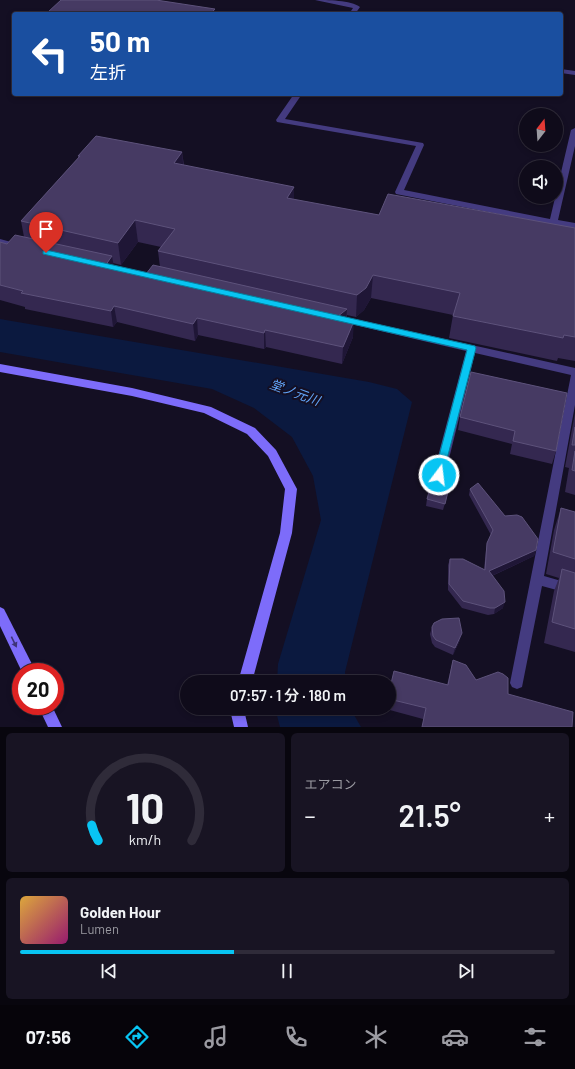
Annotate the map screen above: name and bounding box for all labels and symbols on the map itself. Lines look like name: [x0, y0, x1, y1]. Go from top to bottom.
north arrow: [519, 108, 563, 152]
pin: [29, 212, 63, 253]
water label: 堂ノ元川: [268, 376, 324, 409]
position arrow: [418, 454, 460, 496]
one-way arrow: [11, 637, 17, 648]
speed limit sign: 20: [12, 663, 64, 715]

